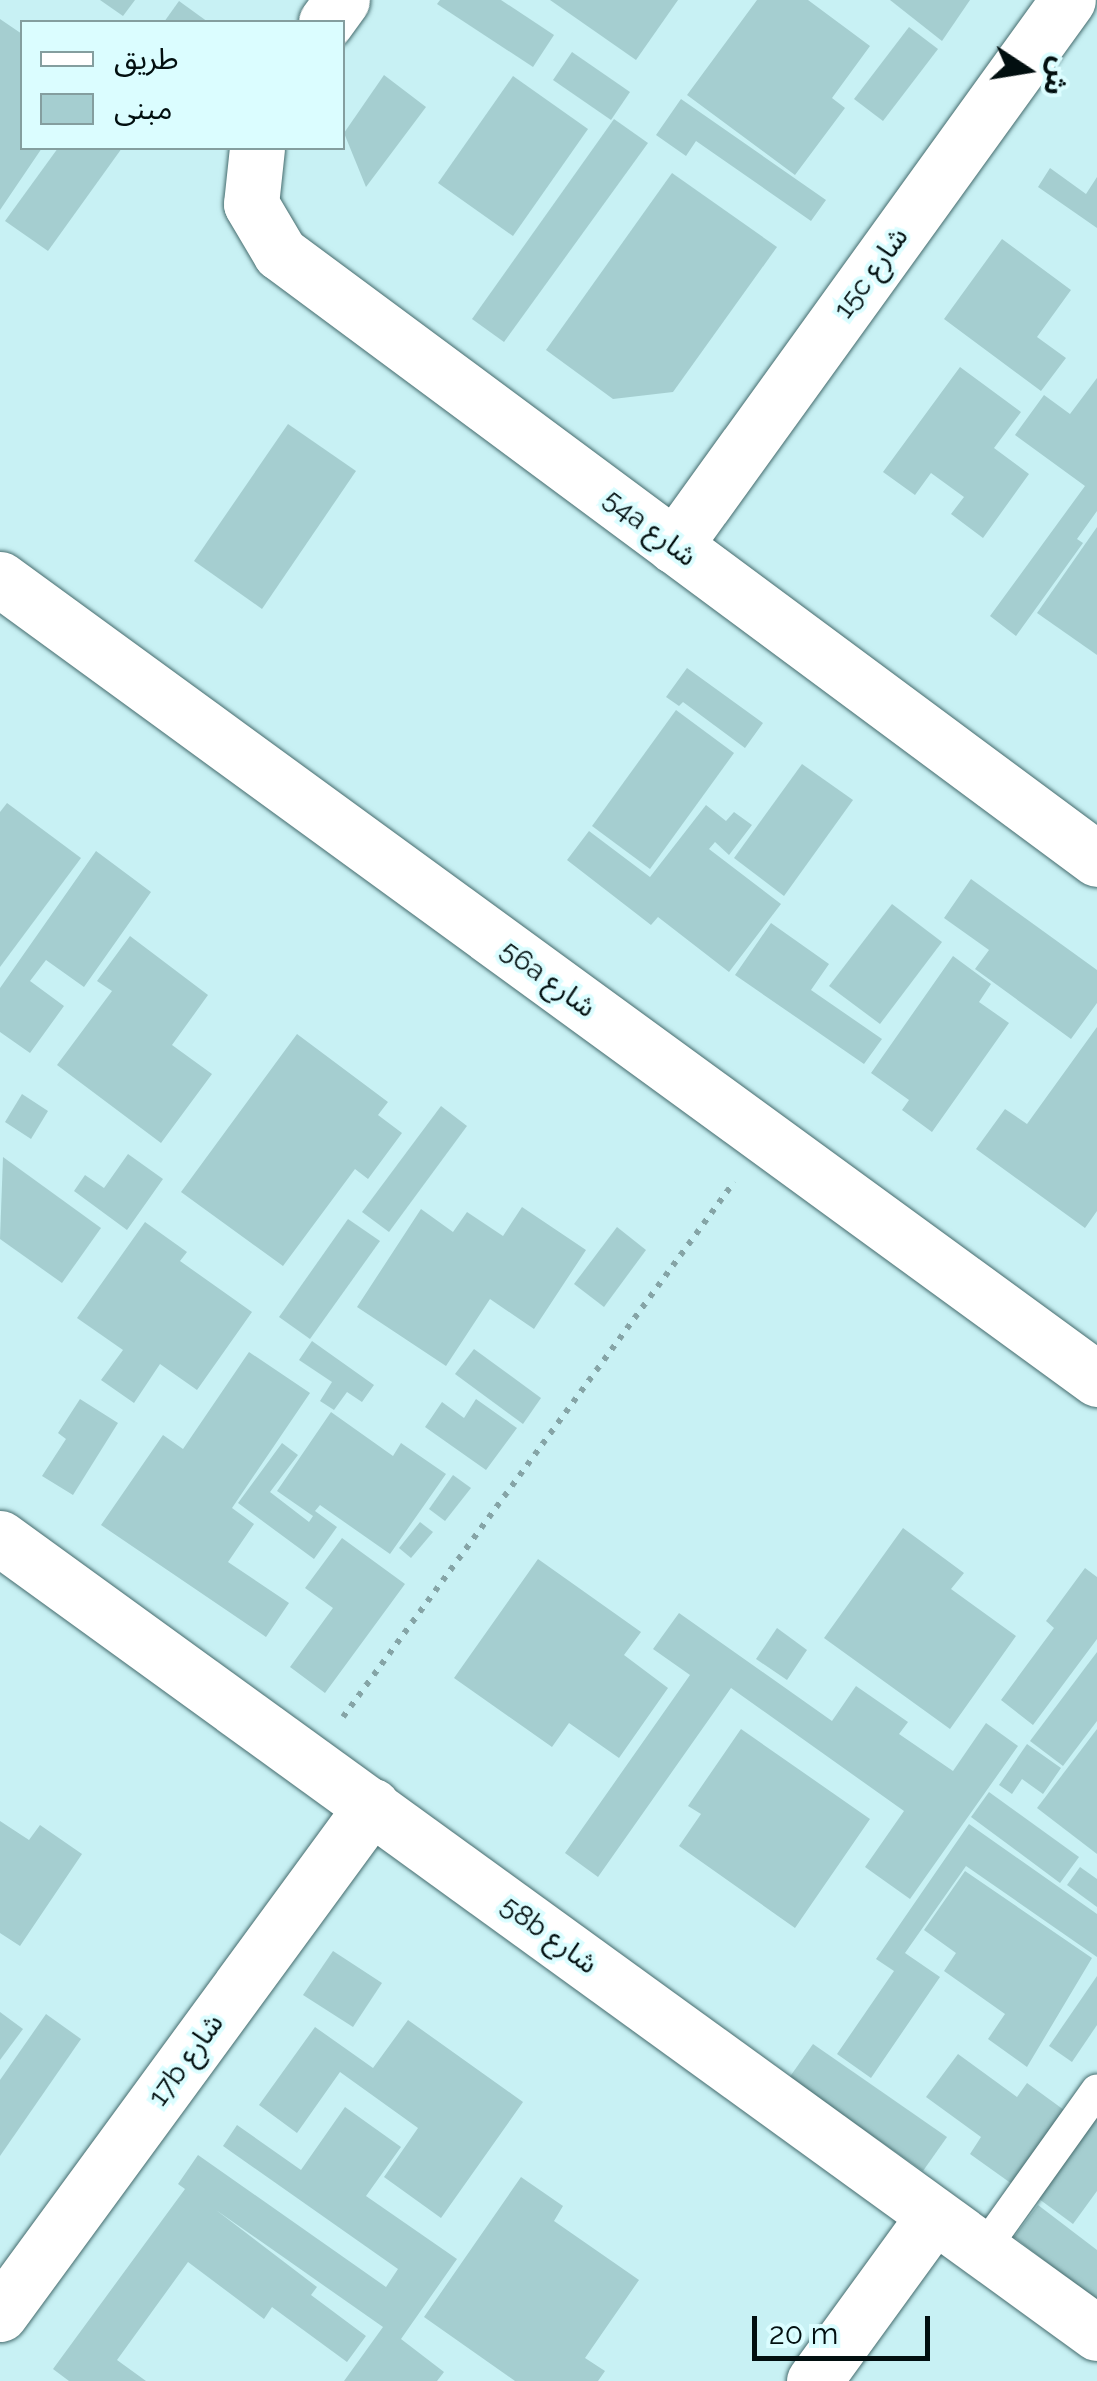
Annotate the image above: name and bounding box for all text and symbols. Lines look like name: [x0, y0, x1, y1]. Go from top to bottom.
legend: [20, 20, 345, 150]
north arrow: [977, 20, 1077, 120]
text: طريق: [114, 41, 179, 76]
text: ش: [1037, 54, 1077, 99]
text: مبنى: [114, 91, 172, 126]
street label: 15c شارع: [827, 221, 915, 325]
street label: 54a شارع: [597, 482, 703, 574]
street label: 56a شارع: [494, 933, 602, 1025]
street label: 58b شارع: [494, 1889, 604, 1981]
street label: 17b شارع: [141, 2007, 231, 2113]
scale bar: [757, 2296, 934, 2358]
text: 20 m: [769, 2316, 838, 2351]

